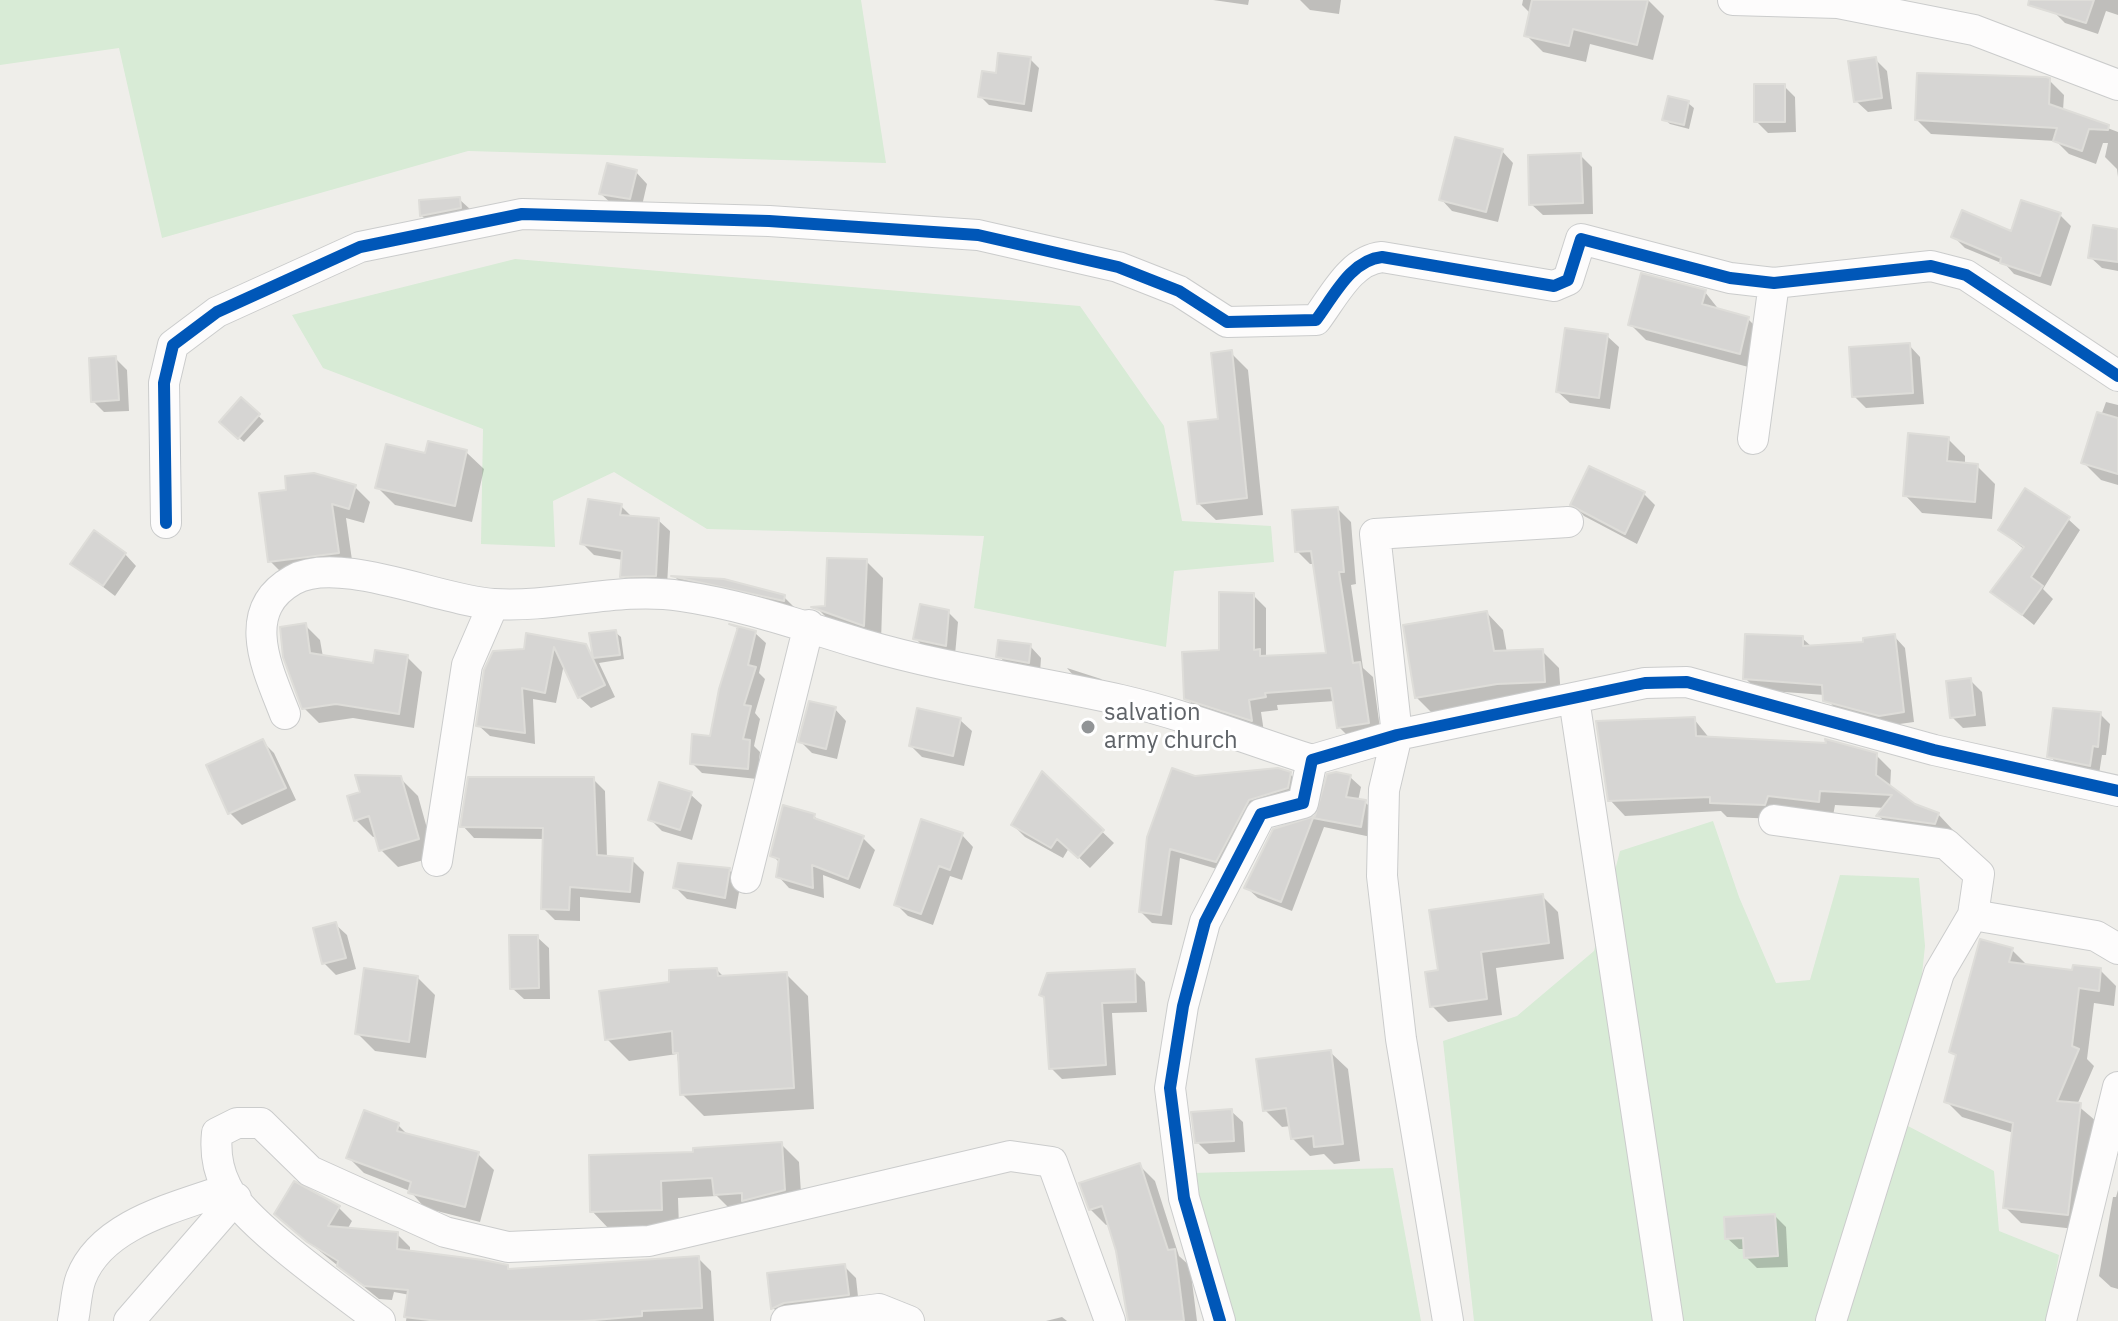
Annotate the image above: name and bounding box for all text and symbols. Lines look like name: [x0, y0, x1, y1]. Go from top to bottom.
place label: salvation army church: [1104, 699, 1238, 755]
marker: salvation army church: [1079, 718, 1097, 736]

